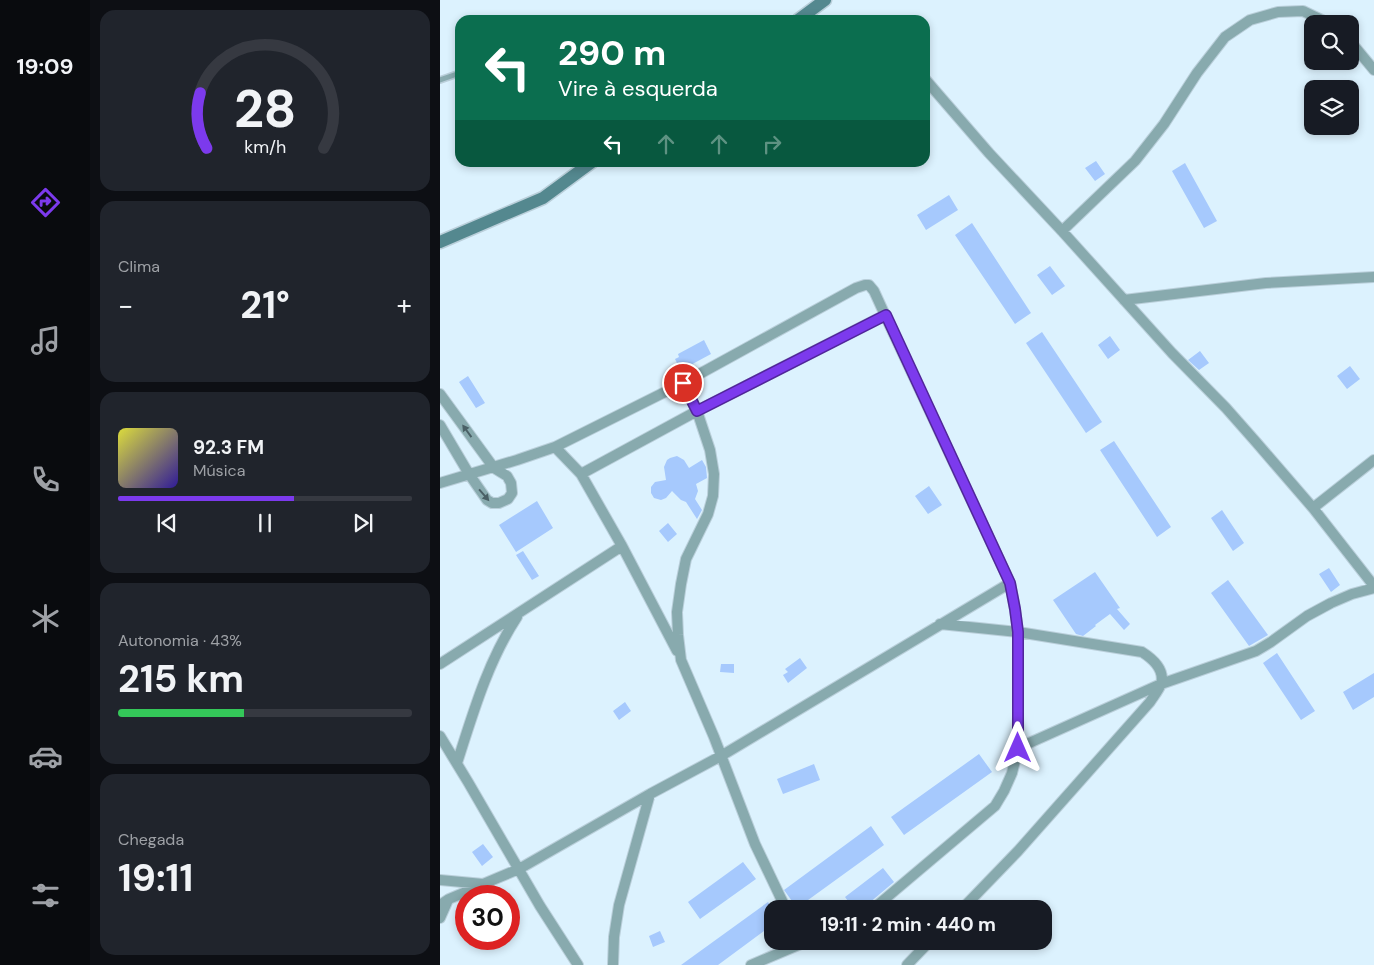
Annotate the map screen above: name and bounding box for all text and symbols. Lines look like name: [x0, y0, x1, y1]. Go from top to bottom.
map controls: [1304, 15, 1359, 135]
button: search: [1304, 15, 1359, 70]
text: 290 m: [558, 30, 666, 76]
icon: left: [475, 35, 540, 100]
text: 19:09: [16, 52, 74, 81]
text: Vire à esquerda: [558, 74, 718, 103]
text: 28: [234, 75, 296, 143]
button: layers: [1304, 80, 1359, 135]
icon: left: [599, 130, 627, 158]
icon: ahead: [652, 130, 680, 158]
icon: ahead: [705, 130, 733, 158]
icon: right: [758, 130, 786, 158]
text: km/h: [244, 135, 286, 159]
icon: directions: [28, 185, 63, 220]
text: Clima: [118, 256, 160, 277]
text: 21°: [240, 280, 290, 330]
text: −: [118, 287, 133, 324]
text: +: [397, 287, 412, 324]
icon: music: [28, 323, 63, 358]
pin: [662, 362, 704, 404]
icon: arrive: [669, 369, 697, 397]
one-way arrow: [461, 425, 472, 438]
text: 92.3 FM: [193, 435, 264, 460]
text: Música: [193, 460, 245, 481]
icon: phone: [28, 462, 63, 497]
one-way arrow: [479, 489, 490, 502]
icon: previous: [153, 509, 181, 537]
icon: pause: [251, 509, 279, 537]
icon: next: [349, 509, 377, 537]
icon: climate: [28, 601, 63, 636]
text: Autonomia · 43%: [118, 630, 242, 651]
text: 215 km: [118, 654, 244, 704]
position arrow: [991, 721, 1043, 773]
icon: car: [28, 739, 63, 774]
text: Chegada: [118, 829, 184, 850]
text: 19:11: [118, 853, 193, 903]
icon: filters: [28, 878, 63, 913]
speed limit sign: 30: [455, 885, 520, 950]
text: 19:11 · 2 min · 440 m: [820, 912, 996, 937]

